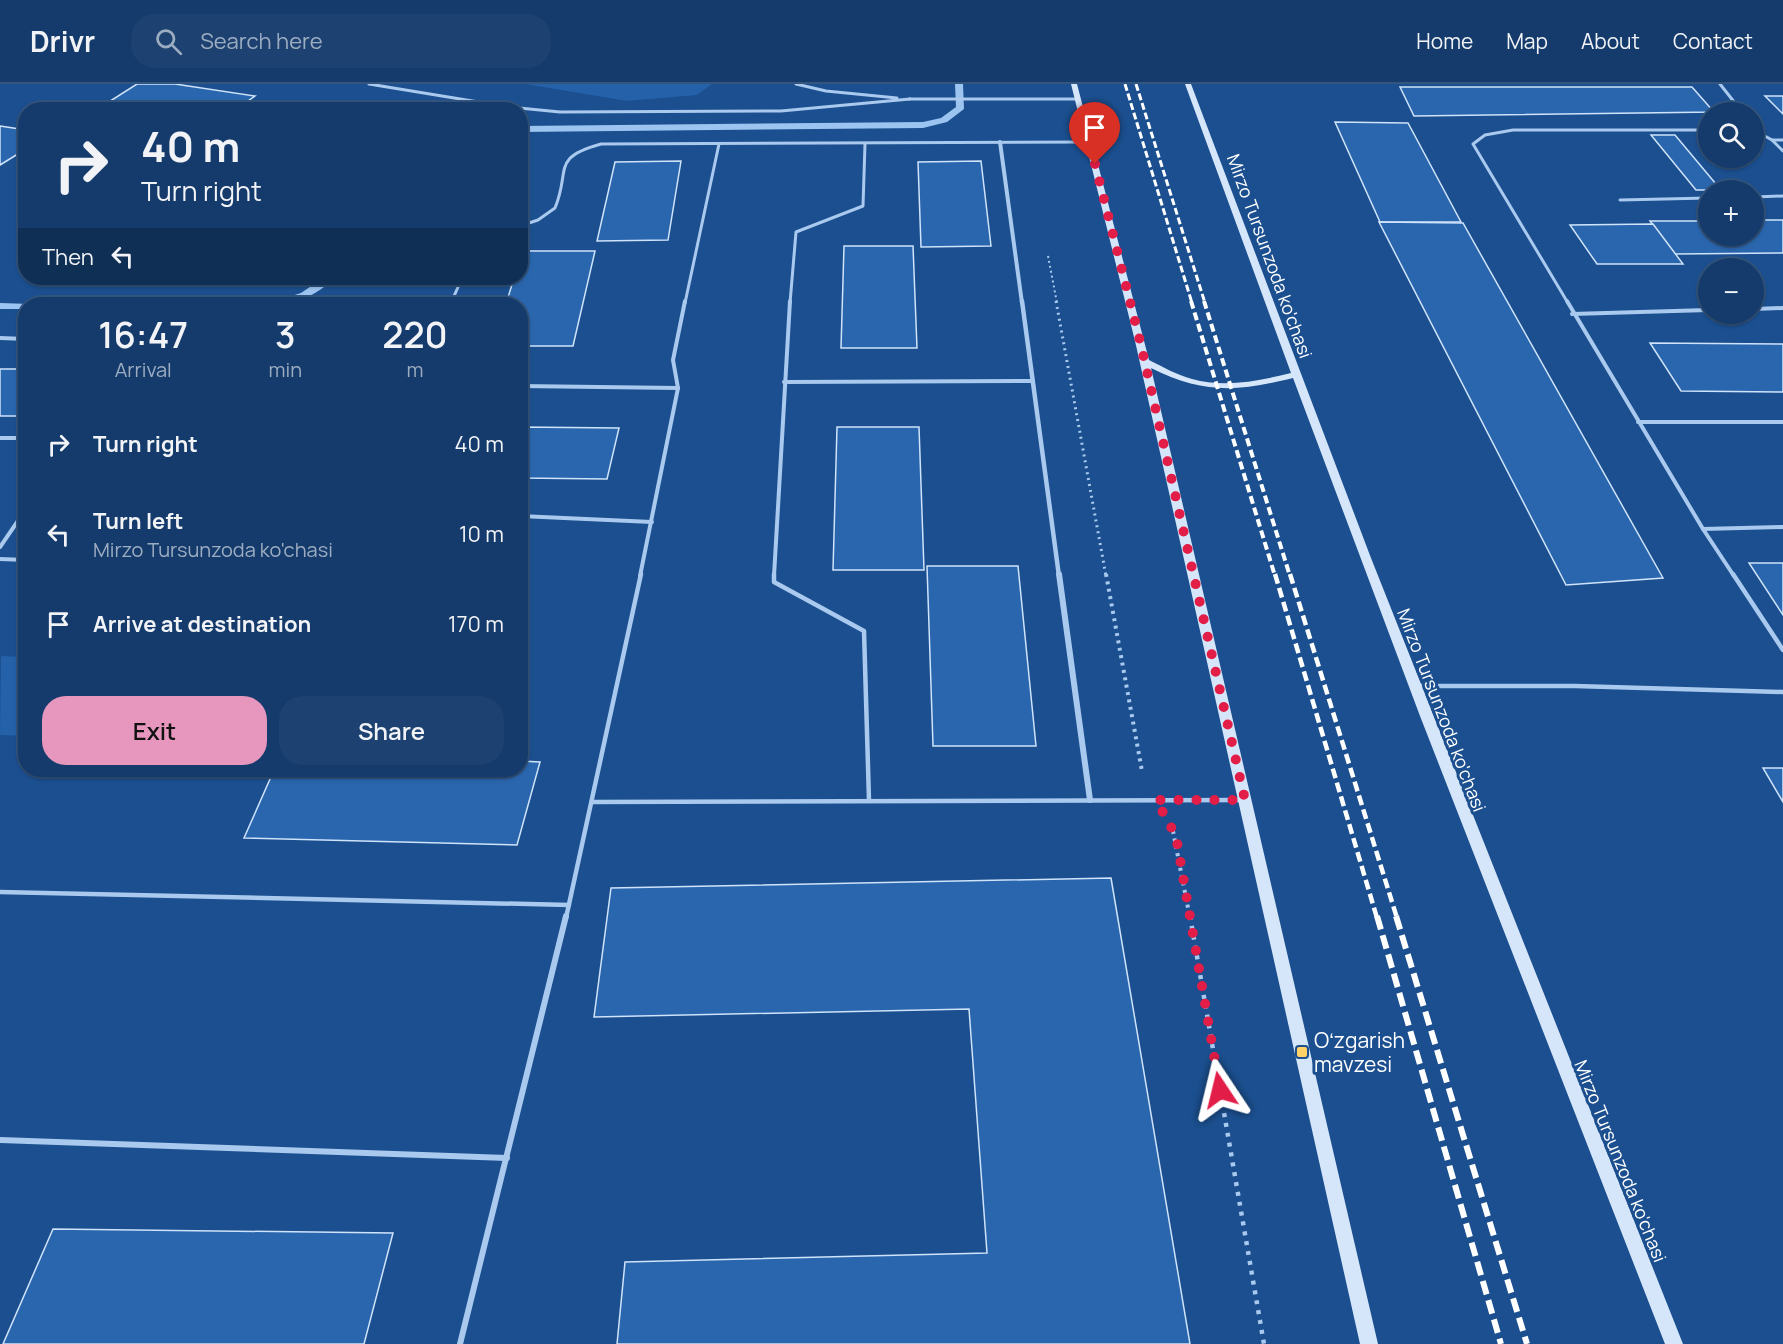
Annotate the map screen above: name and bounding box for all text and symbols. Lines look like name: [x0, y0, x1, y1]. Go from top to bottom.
search box: [131, 14, 551, 68]
text: Drivr: [30, 22, 95, 60]
icon: search: [152, 25, 185, 58]
text: Search here: [200, 26, 323, 56]
text: Home: [1416, 27, 1473, 55]
text: Map: [1506, 27, 1548, 55]
text: About: [1581, 27, 1640, 55]
text: Contact: [1673, 27, 1753, 55]
pin: [1069, 102, 1120, 164]
map controls: [1698, 102, 1764, 324]
button: search: [1698, 102, 1764, 168]
icon: arrive: [1078, 111, 1111, 144]
text: 40 m: [141, 117, 240, 175]
icon: right: [42, 126, 120, 204]
street label: Mirzo Tursunzoda ko'chasi: [1222, 150, 1318, 362]
text: Turn right: [141, 172, 262, 209]
button: +: [1698, 180, 1764, 246]
icon: left: [106, 240, 139, 273]
text: Then: [42, 242, 94, 272]
button: −: [1698, 258, 1764, 324]
text: 16:47: [98, 310, 188, 359]
text: 3: [275, 310, 296, 359]
text: 220: [382, 310, 448, 359]
text: Arrival: [115, 356, 172, 383]
text: min: [269, 356, 302, 383]
text: m: [407, 356, 423, 383]
icon: right: [42, 428, 75, 461]
text: Turn right: [93, 429, 198, 459]
text: 40 m: [455, 429, 504, 459]
text: Turn left: [93, 506, 183, 536]
icon: left: [42, 518, 75, 551]
text: 10 m: [459, 519, 504, 549]
text: Mirzo Tursunzoda ko'chasi: [93, 536, 333, 563]
street label: Mirzo Tursunzoda ko'chasi: [1392, 605, 1492, 815]
icon: arrive: [42, 608, 75, 641]
text: Arrive at destination: [93, 609, 311, 639]
text: 170 m: [448, 609, 504, 639]
button: Exit: [42, 696, 267, 765]
button: Share: [279, 696, 504, 765]
place label: Oʻzgarish mavzesi: [1314, 1026, 1405, 1078]
marker: Oʻzgarish mavzesi: [1295, 1045, 1309, 1059]
street label: Mirzo Tursunzoda ko'chasi: [1569, 1056, 1673, 1266]
position arrow: [1188, 1058, 1252, 1122]

